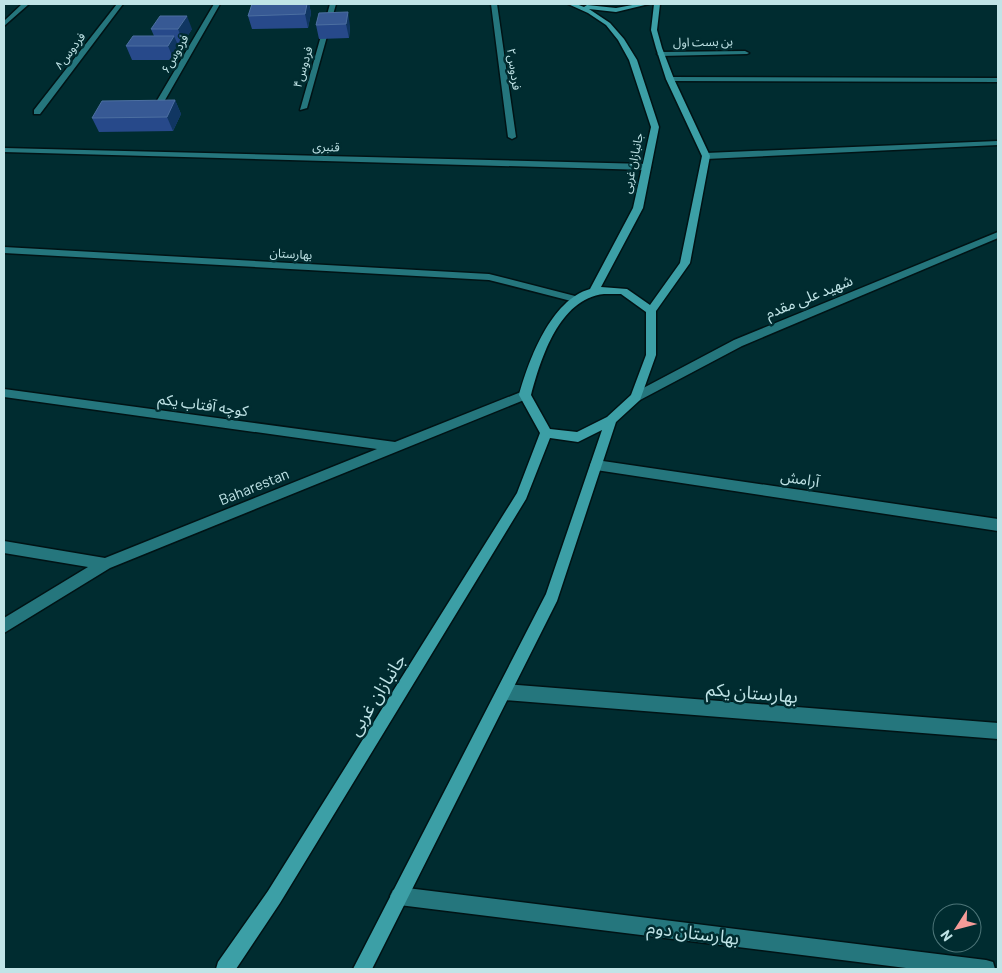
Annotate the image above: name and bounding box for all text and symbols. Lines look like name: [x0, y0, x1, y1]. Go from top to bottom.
street label: فردوس۸: [51, 29, 88, 72]
street label: فردوس۶: [158, 32, 192, 76]
street label: بن بست اول: [673, 33, 733, 50]
street label: فردوس۴: [289, 44, 316, 89]
street label: فردوس۲: [504, 47, 525, 91]
street label: جانبازان غربی: [619, 131, 646, 195]
street label: قنبری: [312, 139, 340, 155]
street label: بهارستان: [269, 245, 313, 262]
street label: شهید علی مقدم: [762, 270, 856, 325]
street label: کوچه آفتاب یکم: [156, 389, 250, 422]
street label: Baharestan: [216, 464, 291, 508]
street label: آرامش: [779, 466, 822, 491]
street label: جانبازان غربی: [342, 650, 411, 740]
street label: بهارستان یکم: [705, 677, 799, 710]
north arrow: [932, 903, 982, 953]
street label: بهارستان دوم: [645, 915, 740, 953]
text: N: [936, 927, 956, 945]

